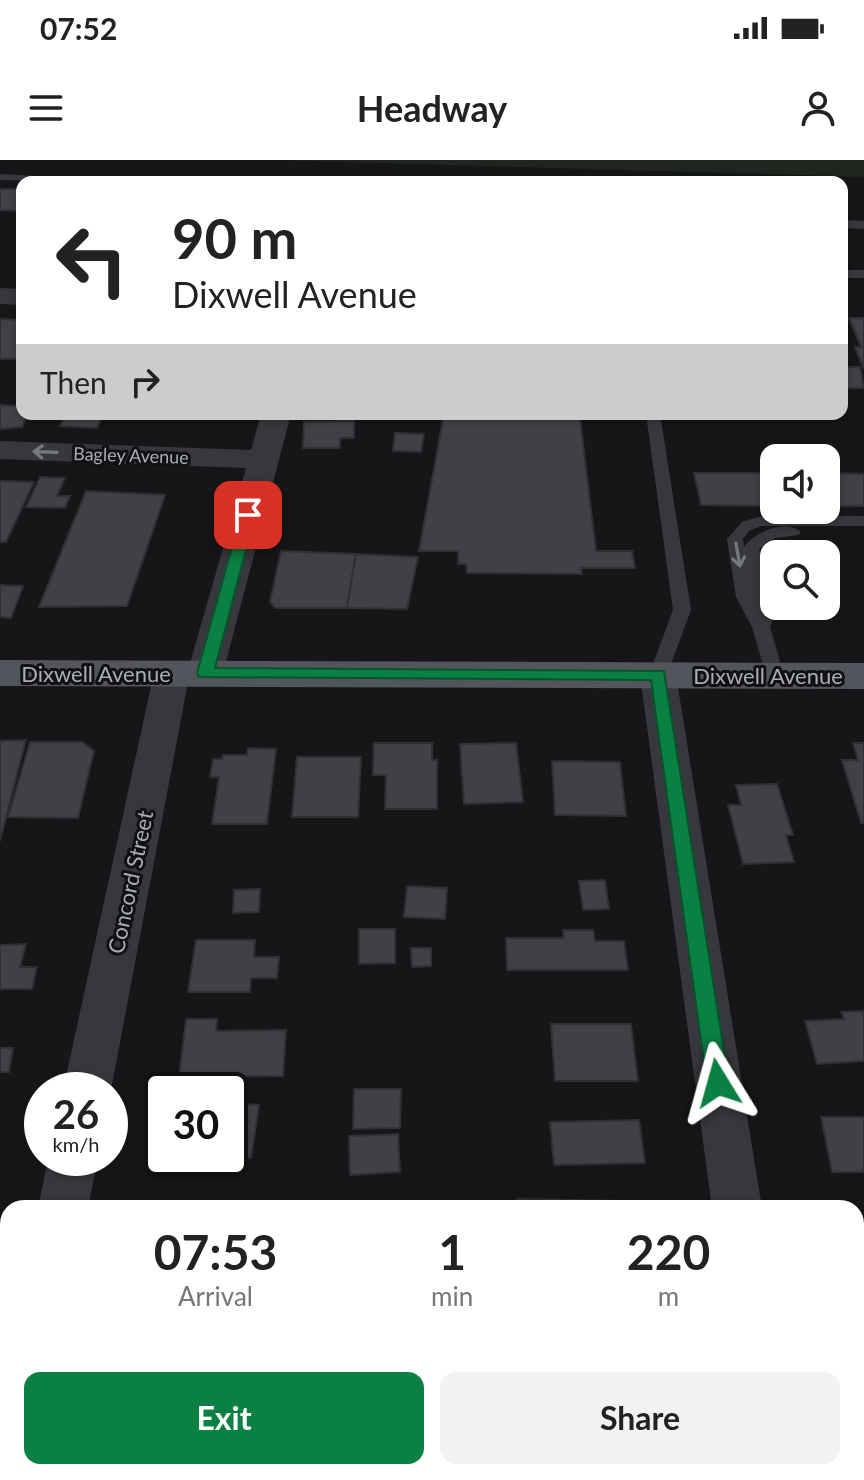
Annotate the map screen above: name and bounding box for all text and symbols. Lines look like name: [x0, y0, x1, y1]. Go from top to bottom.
text: 07:52: [40, 10, 117, 46]
icon: menu: [24, 86, 68, 130]
text: Headway: [357, 86, 507, 130]
icon: person: [796, 86, 840, 130]
text: 90 m: [172, 204, 297, 271]
icon: left: [40, 208, 144, 312]
text: Dixwell Avenue: [172, 272, 417, 316]
icon: right: [123, 360, 167, 404]
text: Then: [40, 364, 107, 400]
street label: Bagley Avenue: [73, 442, 189, 468]
map controls: [760, 444, 840, 620]
button: sound: [760, 444, 840, 524]
one-way arrow: [32, 445, 59, 460]
pin: [214, 481, 282, 549]
icon: arrive: [226, 493, 270, 537]
button: search: [760, 540, 840, 620]
one-way arrow: [731, 541, 746, 567]
street label: Dixwell Avenue: [21, 660, 171, 687]
street label: Dixwell Avenue: [693, 662, 843, 689]
street label: Concord Street: [102, 808, 158, 956]
position arrow: [676, 1041, 760, 1125]
speed limit sign: 30: [144, 1072, 248, 1176]
text: 26: [53, 1090, 99, 1138]
text: km/h: [53, 1132, 99, 1156]
text: 07:53: [154, 1223, 277, 1280]
text: 1: [438, 1223, 466, 1280]
text: 220: [627, 1223, 710, 1280]
text: Arrival: [178, 1280, 253, 1312]
text: min: [431, 1280, 473, 1312]
text: m: [658, 1280, 679, 1312]
button: Exit: [24, 1372, 424, 1464]
button: Share: [440, 1372, 840, 1464]

